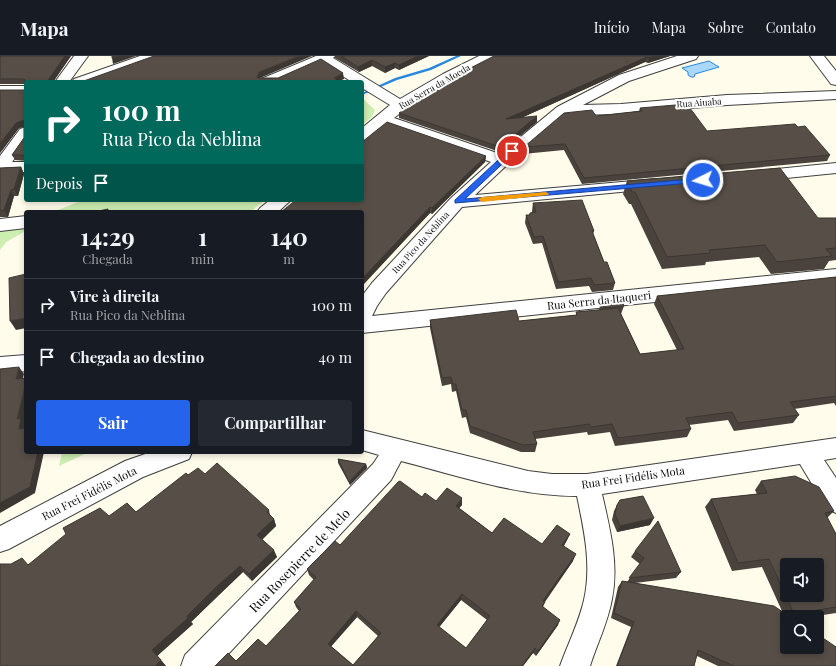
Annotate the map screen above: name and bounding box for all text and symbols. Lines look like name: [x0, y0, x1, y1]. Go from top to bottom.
text: Mapa: [20, 15, 69, 41]
text: Início: [594, 18, 629, 37]
text: Mapa: [651, 18, 686, 37]
text: Sobre: [708, 18, 744, 37]
text: Contato: [766, 18, 816, 37]
street label: Rua Serra da Moeda: [396, 60, 472, 111]
text: 100 m: [102, 91, 181, 128]
street label: Rua Aiuaba: [676, 94, 722, 110]
icon: right: [36, 96, 88, 148]
text: Rua Pico da Neblina: [102, 127, 262, 151]
pin: [495, 134, 529, 168]
icon: arrive: [501, 140, 523, 162]
position arrow: [682, 159, 724, 201]
icon: arrive: [90, 172, 112, 194]
text: Depois: [36, 173, 82, 193]
street label: Rua Pico da Neblina: [389, 208, 451, 276]
text: 14:29: [80, 220, 135, 252]
text: 1: [198, 220, 207, 252]
text: 140: [270, 220, 308, 252]
text: Chegada: [82, 250, 133, 267]
text: min: [191, 250, 214, 267]
text: m: [283, 250, 295, 267]
text: Vire à direita: [70, 286, 159, 306]
street label: Rua Serra da Itaqueri: [546, 287, 652, 313]
icon: right: [36, 294, 58, 316]
text: 100 m: [311, 295, 352, 315]
text: Rua Pico da Neblina: [70, 306, 185, 323]
icon: arrive: [36, 346, 58, 368]
text: Chegada ao destino: [70, 347, 204, 367]
text: 40 m: [319, 347, 352, 367]
button: Sair: [36, 400, 190, 446]
button: Compartilhar: [198, 400, 352, 446]
street label: Rua Frei Fidélis Mota: [39, 462, 139, 523]
street label: Rua Frei Fidélis Mota: [580, 462, 686, 492]
street label: Rua Rosepierre de Melo: [245, 504, 353, 616]
map controls: [780, 558, 824, 654]
button: sound: [780, 558, 824, 602]
button: search: [780, 610, 824, 654]

